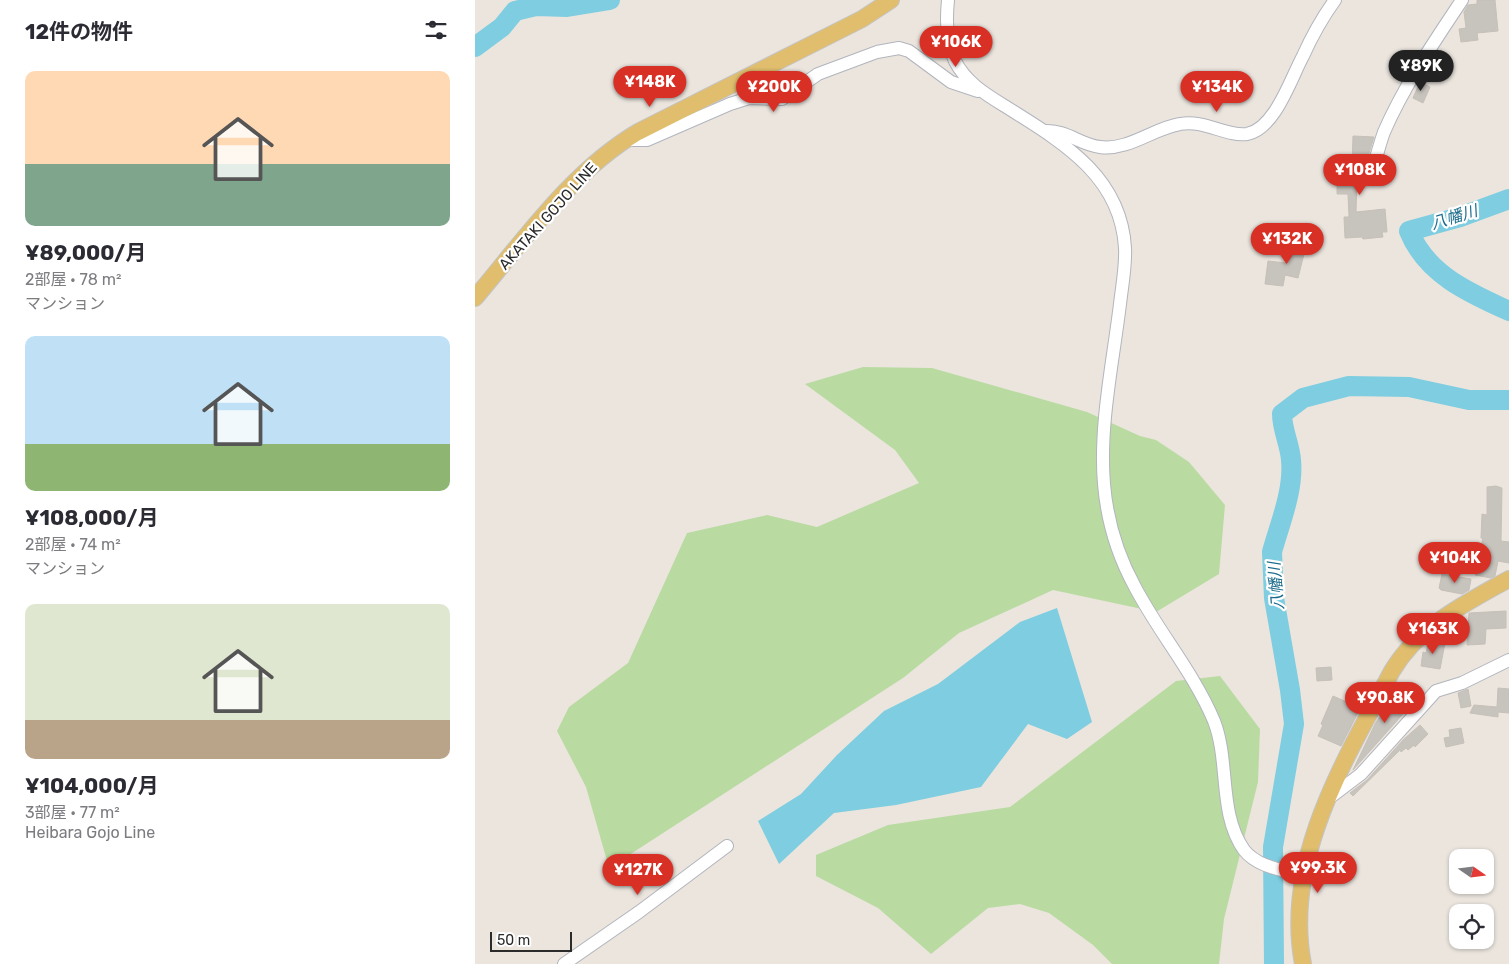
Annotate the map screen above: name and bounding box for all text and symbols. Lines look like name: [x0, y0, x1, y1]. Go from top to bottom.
icon: filters: [422, 16, 450, 44]
text: 12件の物件: [25, 19, 133, 44]
pin: ¥106K: [921, 26, 991, 68]
text: ¥106K: [931, 32, 981, 51]
pin: ¥89K: [1391, 49, 1451, 92]
text: ¥89K: [1400, 56, 1442, 75]
pin: ¥148K: [615, 66, 685, 108]
pin: ¥200K: [739, 70, 809, 113]
pin: ¥134K: [1182, 70, 1252, 113]
text: ¥148K: [624, 72, 676, 91]
text: ¥200K: [747, 77, 801, 96]
text: ¥134K: [1191, 77, 1243, 96]
icon: home: [193, 104, 283, 194]
pin: ¥108K: [1325, 154, 1395, 196]
street label: AKATAKI GOJO LINE: [495, 159, 601, 273]
text: ¥108K: [1334, 160, 1386, 179]
water label: 八幡川: [1428, 200, 1482, 233]
pin: ¥132K: [1252, 222, 1322, 265]
text: ¥132K: [1262, 229, 1312, 248]
text: ¥89,000/月: [25, 240, 146, 265]
text: 2部屋 · 78 m²: [25, 270, 122, 289]
text: マンション: [25, 294, 105, 313]
icon: home: [193, 369, 283, 459]
text: ¥108,000/月: [25, 505, 159, 530]
text: 2部屋 · 74 m²: [25, 535, 121, 554]
pin: ¥104K: [1420, 542, 1490, 584]
text: ¥104K: [1429, 548, 1481, 567]
text: マンション: [25, 559, 105, 578]
water label: 八幡川: [1264, 559, 1288, 611]
pin: ¥163K: [1398, 612, 1468, 655]
text: ¥163K: [1408, 619, 1458, 638]
icon: home: [193, 636, 283, 726]
pin: ¥90.8K: [1344, 682, 1426, 724]
text: ¥90.8K: [1356, 688, 1414, 707]
text: ¥104,000/月: [25, 773, 159, 798]
text: 3部屋 · 77 m²: [25, 803, 120, 822]
text: Heibara Gojo Line: [25, 823, 155, 842]
north arrow: [1449, 849, 1494, 894]
map controls: [1449, 849, 1494, 949]
pin: ¥99.3K: [1277, 852, 1359, 894]
pin: ¥127K: [603, 854, 673, 896]
text: ¥99.3K: [1290, 858, 1346, 877]
text: ¥127K: [613, 860, 663, 879]
button: locate: [1449, 904, 1494, 949]
scale bar: [490, 929, 573, 952]
text: 50 m: [497, 932, 530, 949]

